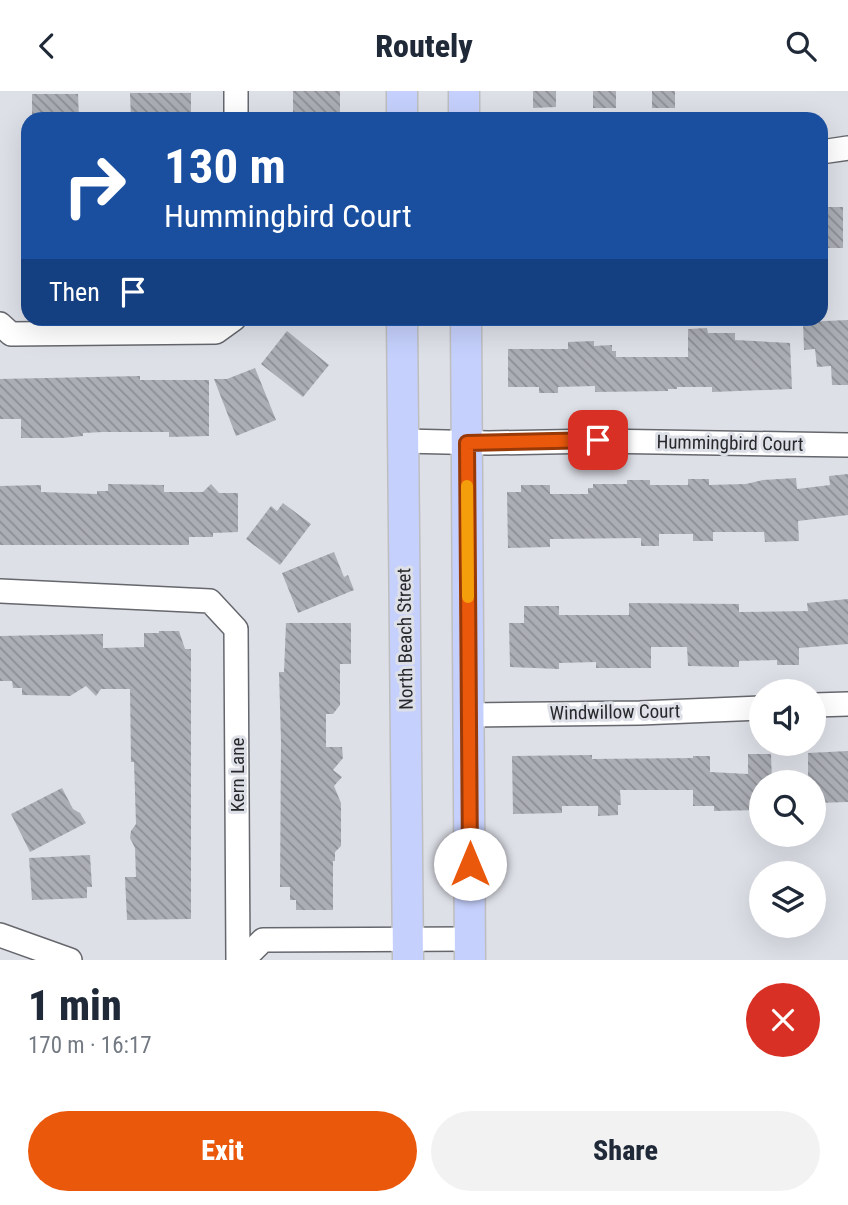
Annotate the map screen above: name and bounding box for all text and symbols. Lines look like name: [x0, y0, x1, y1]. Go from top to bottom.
icon: back: [28, 27, 66, 65]
text: Routely: [375, 27, 473, 65]
icon: search: [782, 27, 820, 65]
text: 130 m: [164, 138, 286, 195]
icon: right: [49, 140, 140, 231]
text: Hummingbird Court: [164, 197, 412, 235]
icon: arrive: [114, 273, 152, 311]
text: Then: [49, 277, 100, 307]
pin: [568, 410, 628, 470]
icon: arrive: [579, 421, 617, 459]
street label: Hummingbird Court: [656, 430, 804, 456]
street label: North Beach Street: [392, 568, 418, 710]
map controls: [749, 679, 826, 938]
button: sound: [749, 679, 826, 756]
street label: Windwillow Court: [550, 699, 680, 725]
street label: Kern Lane: [226, 738, 249, 812]
button: search: [749, 770, 826, 847]
position arrow: [433, 827, 507, 901]
button: layers: [749, 861, 826, 938]
text: 1 min: [28, 981, 122, 1030]
button: close: [746, 983, 820, 1057]
text: 170 m · 16:17: [28, 1032, 152, 1059]
button: Exit: [28, 1111, 417, 1191]
button: Share: [431, 1111, 820, 1191]

